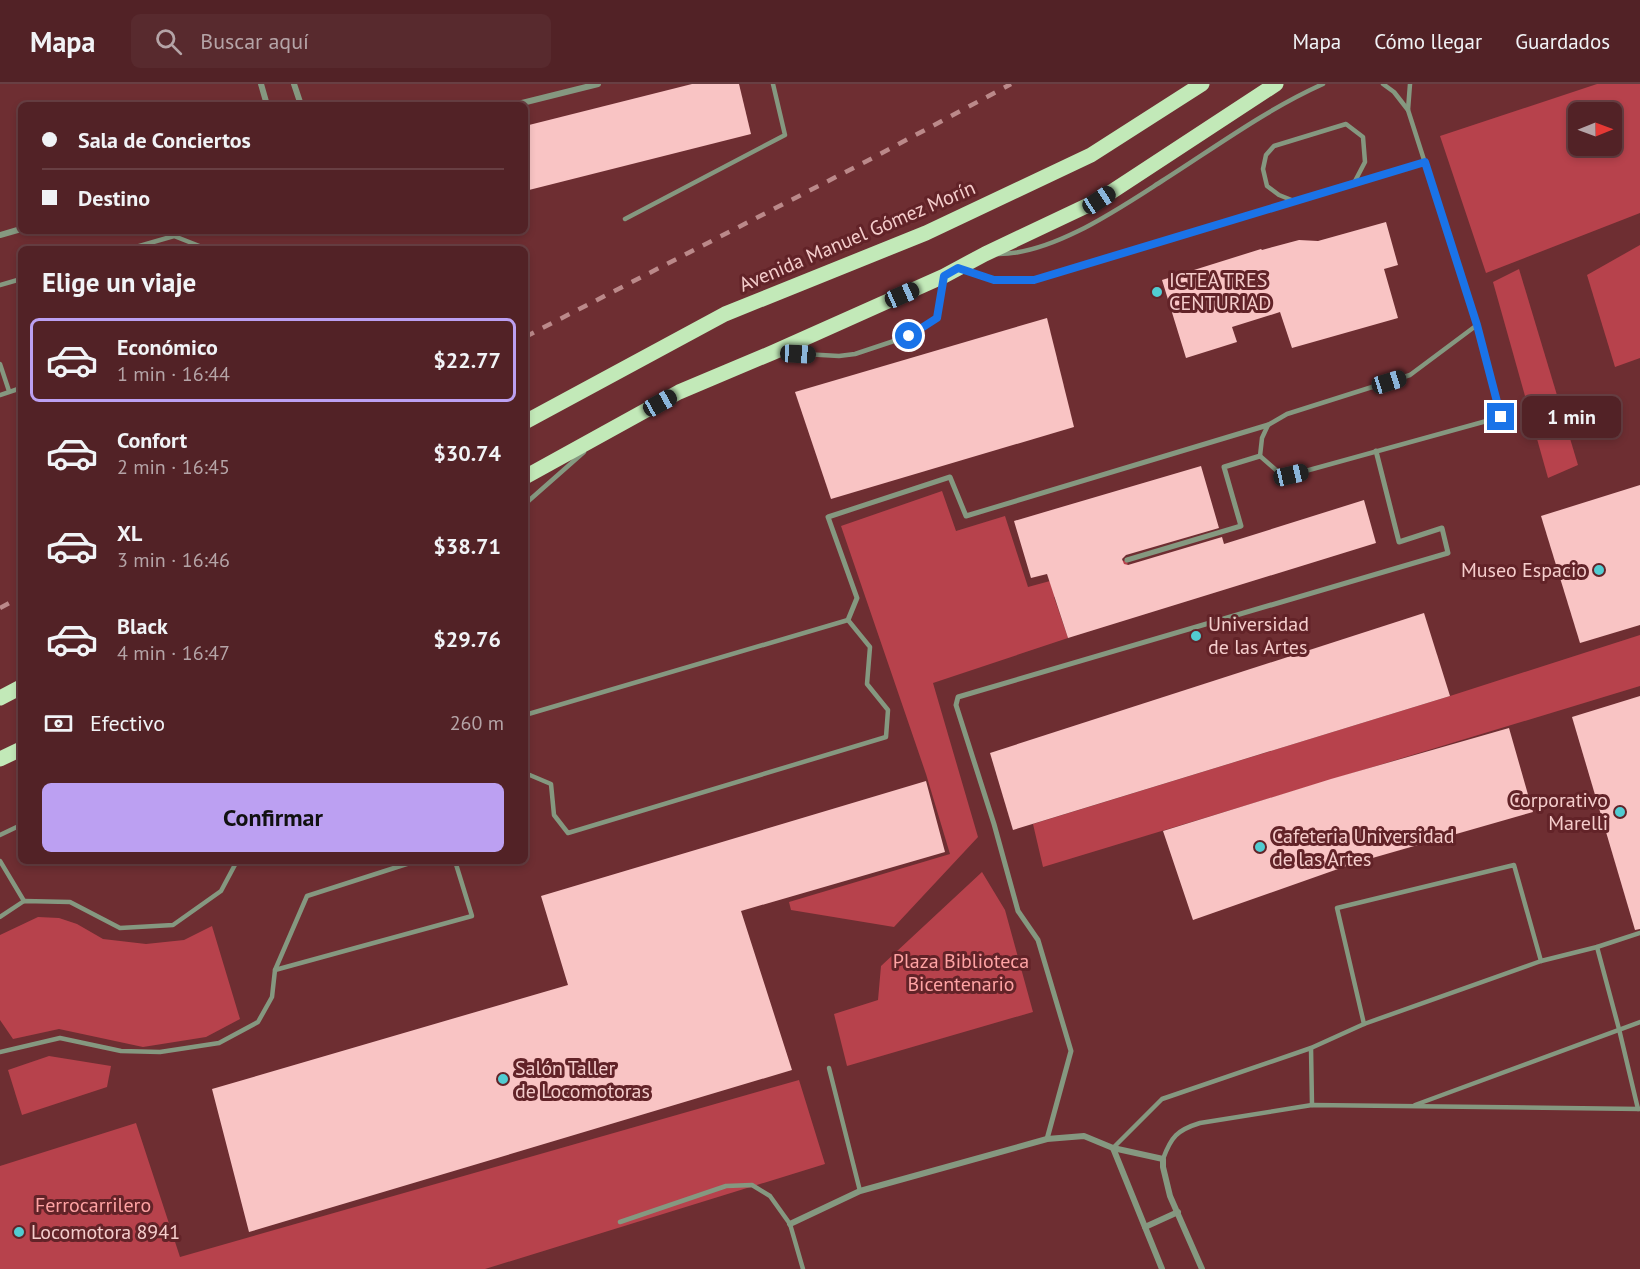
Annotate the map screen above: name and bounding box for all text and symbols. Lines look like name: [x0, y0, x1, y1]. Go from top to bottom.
search box: [131, 14, 551, 68]
text: Mapa: [30, 23, 95, 60]
icon: search: [152, 25, 185, 58]
text: Buscar aquí: [200, 27, 309, 55]
text: Mapa: [1292, 28, 1341, 55]
text: Cómo llegar: [1374, 28, 1482, 55]
text: Guardados: [1515, 28, 1610, 55]
north arrow: [1568, 102, 1622, 156]
map controls: [1568, 102, 1622, 156]
text: Sala de Conciertos: [78, 126, 251, 154]
street label: Avenida Manuel Gómez Morín: [735, 174, 979, 298]
car: [1079, 183, 1119, 217]
text: Destino: [78, 184, 150, 212]
text: Elige un viaje: [42, 265, 196, 299]
place label: ICTEA TRES CENTURIAD: [1169, 267, 1271, 316]
car: [882, 279, 922, 311]
marker: ICTEA TRES CENTURIAD: [1150, 285, 1164, 299]
route start: [895, 322, 922, 349]
icon: car: [45, 333, 99, 387]
text: Económico: [117, 333, 218, 361]
car: [780, 344, 816, 364]
text: $22.77: [433, 346, 501, 374]
text: 1 min · 16:44: [117, 361, 230, 387]
car: [1369, 368, 1409, 396]
car: [640, 386, 680, 420]
callout: 1 min: [1522, 396, 1621, 438]
route end: [1487, 403, 1514, 430]
text: 1 min: [1547, 404, 1596, 430]
icon: car: [45, 426, 99, 480]
text: Confort: [117, 426, 187, 454]
text: $30.74: [433, 439, 501, 467]
text: 2 min · 16:45: [117, 454, 230, 480]
car: [1271, 462, 1311, 488]
icon: car: [45, 519, 99, 573]
text: XL: [117, 519, 142, 547]
text: $38.71: [433, 532, 501, 560]
text: 3 min · 16:46: [117, 547, 230, 573]
place label: Museo Espacio: [1461, 557, 1587, 583]
marker: Museo Espacio: [1592, 563, 1606, 577]
place label: Universidad de las Artes: [1208, 611, 1309, 660]
icon: car: [45, 612, 99, 666]
text: Black: [117, 612, 168, 640]
text: $29.76: [433, 625, 501, 653]
marker: Universidad de las Artes: [1189, 629, 1203, 643]
text: 4 min · 16:47: [117, 640, 230, 666]
icon: cash: [42, 707, 75, 740]
text: Efectivo: [90, 709, 165, 737]
text: 260 m: [450, 710, 504, 736]
button: Confirmar: [42, 783, 504, 852]
place label: Corporativo Marelli: [1509, 787, 1608, 836]
marker: Corporativo Marelli: [1613, 805, 1627, 819]
place label: Cafeteria Universidad de las Artes: [1272, 823, 1454, 872]
marker: Cafeteria Universidad de las Artes: [1253, 840, 1267, 854]
park label: Plaza Biblioteca Bicentenario: [893, 948, 1029, 997]
place label: Salón Taller de Locomotoras: [515, 1055, 650, 1104]
marker: Salón Taller de Locomotoras: [496, 1072, 510, 1086]
park label: Ferrocarrilero: [35, 1192, 151, 1218]
place label: Locomotora 8941: [31, 1219, 180, 1245]
marker: Locomotora 8941: [12, 1225, 26, 1239]

